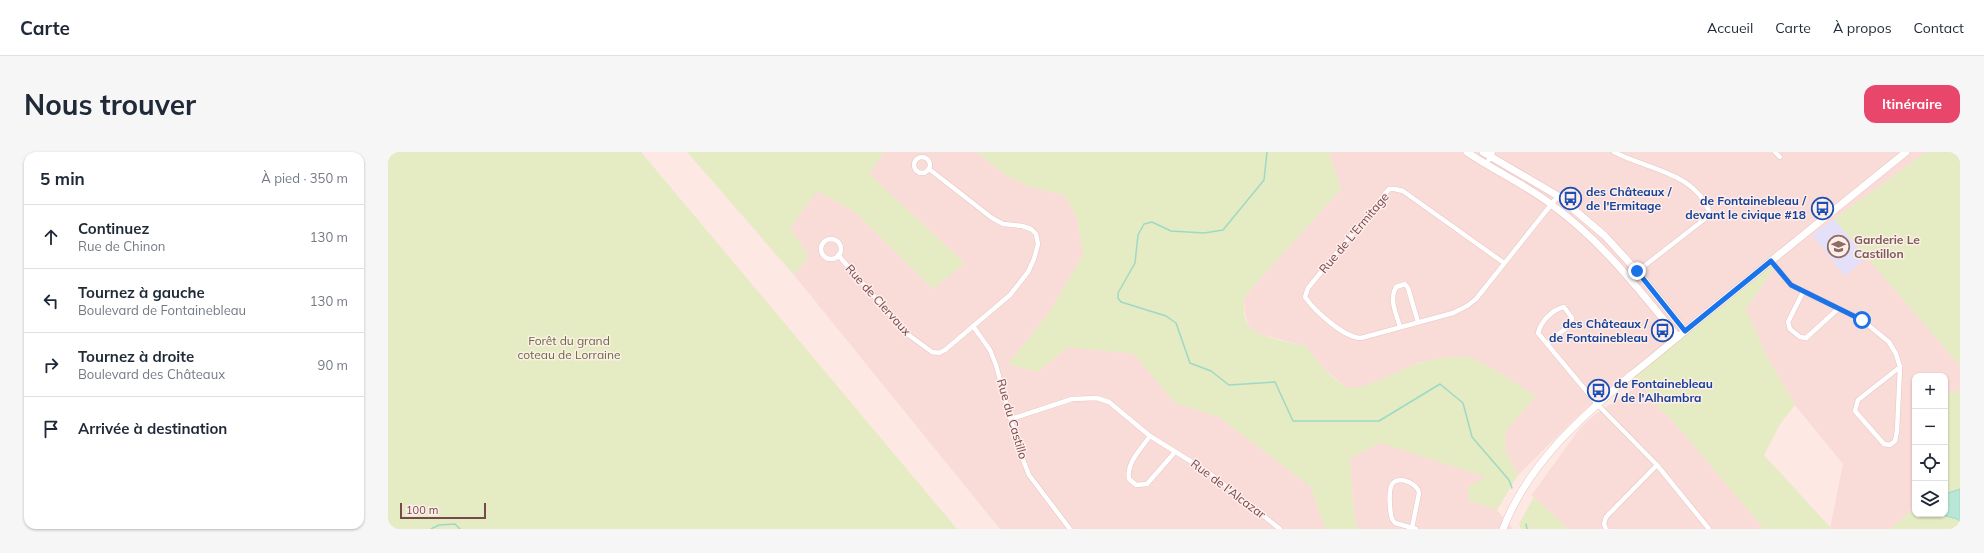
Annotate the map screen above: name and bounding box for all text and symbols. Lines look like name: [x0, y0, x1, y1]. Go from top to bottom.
text: Carte: [20, 16, 70, 40]
text: Accueil: [1707, 19, 1753, 37]
text: Carte: [1775, 19, 1811, 37]
text: À propos: [1833, 19, 1892, 37]
text: Contact: [1914, 19, 1964, 37]
button: Itinéraire: [1864, 85, 1960, 123]
text: Nous trouver: [24, 87, 196, 122]
text: 5 min: [40, 168, 85, 189]
text: À pied · 350 m: [261, 170, 348, 186]
place label: des Châteaux / de l'Ermitage: [1586, 184, 1673, 213]
bus stop icon: des Châteaux / de l'Ermitage: [1557, 186, 1583, 212]
street label: Rue de L'Ermitage: [1315, 189, 1392, 276]
place label: de Fontainebleau / devant le civique #18: [1685, 193, 1807, 222]
bus stop icon: de Fontainebleau / devant le civique #18: [1809, 195, 1835, 221]
text: Continuez: [78, 219, 149, 238]
icon: ahead: [40, 226, 62, 248]
text: 130 m: [310, 229, 348, 245]
place label: Garderie Le Castillon: [1854, 232, 1920, 261]
school or university icon: Garderie Le Castillon: [1826, 234, 1852, 260]
text: Rue de Chinon: [78, 238, 166, 254]
street label: Rue de Clervaux: [842, 261, 915, 339]
route end: [1628, 262, 1646, 280]
text: Tournez à gauche: [78, 283, 205, 302]
icon: left: [40, 290, 62, 312]
text: 130 m: [310, 293, 348, 309]
text: Boulevard de Fontainebleau: [78, 302, 246, 318]
route start: [1853, 311, 1871, 329]
place label: des Châteaux / de Fontainebleau: [1549, 316, 1649, 345]
bus stop icon: des Châteaux / de Fontainebleau: [1650, 318, 1676, 344]
park label: Forêt du grand coteau de Lorraine: [518, 333, 621, 362]
text: Tournez à droite: [78, 347, 194, 366]
icon: right: [40, 354, 62, 376]
text: 90 m: [318, 357, 348, 373]
text: Boulevard des Châteaux: [78, 366, 225, 382]
map controls: [1912, 373, 1948, 517]
button: +: [1912, 373, 1948, 409]
place label: de Fontainebleau / de l'Alhambra: [1613, 376, 1713, 405]
street label: Rue du Castillo: [994, 377, 1031, 461]
bus stop icon: de Fontainebleau / de l'Alhambra: [1585, 378, 1611, 404]
button: −: [1912, 409, 1948, 445]
icon: arrive: [40, 418, 62, 440]
text: Arrivée à destination: [78, 419, 227, 438]
button: locate: [1912, 445, 1948, 481]
street label: Rue de l'Alcazar: [1188, 456, 1269, 522]
button: layers: [1912, 481, 1948, 517]
scale bar: [400, 501, 486, 520]
text: 100 m: [406, 503, 438, 517]

